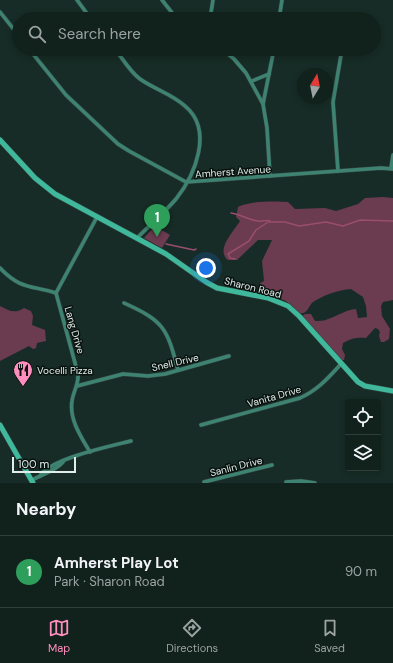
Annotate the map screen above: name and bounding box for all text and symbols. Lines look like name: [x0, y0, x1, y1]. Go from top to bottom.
search box: [12, 12, 381, 56]
icon: search: [26, 23, 48, 45]
text: Search here: [58, 24, 141, 44]
north arrow: [297, 68, 333, 104]
street label: Amherst Avenue: [195, 162, 272, 181]
pin: 1: [144, 204, 170, 237]
your location: [196, 258, 216, 278]
street label: Sharon Road: [223, 274, 283, 301]
street label: Lang Drive: [62, 305, 88, 355]
street label: Snell Drive: [150, 351, 200, 374]
restaurant icon: Vocelli Pizza: [12, 359, 34, 387]
place label: Vocelli Pizza: [37, 364, 93, 377]
street label: Vanita Drive: [246, 383, 303, 410]
map controls: [345, 399, 381, 471]
button: locate: [345, 399, 381, 435]
button: layers: [345, 435, 381, 471]
street label: Sanlin Drive: [208, 454, 264, 479]
scale bar: [12, 455, 76, 474]
text: 100 m: [18, 457, 49, 471]
text: Nearby: [16, 498, 76, 520]
text: Amherst Play Lot: [54, 553, 179, 573]
text: 1: [27, 563, 31, 580]
text: 90 m: [345, 563, 377, 580]
text: Park · Sharon Road: [54, 573, 165, 590]
tab: Map: [48, 617, 70, 655]
tab: Directions: [166, 617, 218, 655]
tab: Saved: [314, 617, 345, 655]

